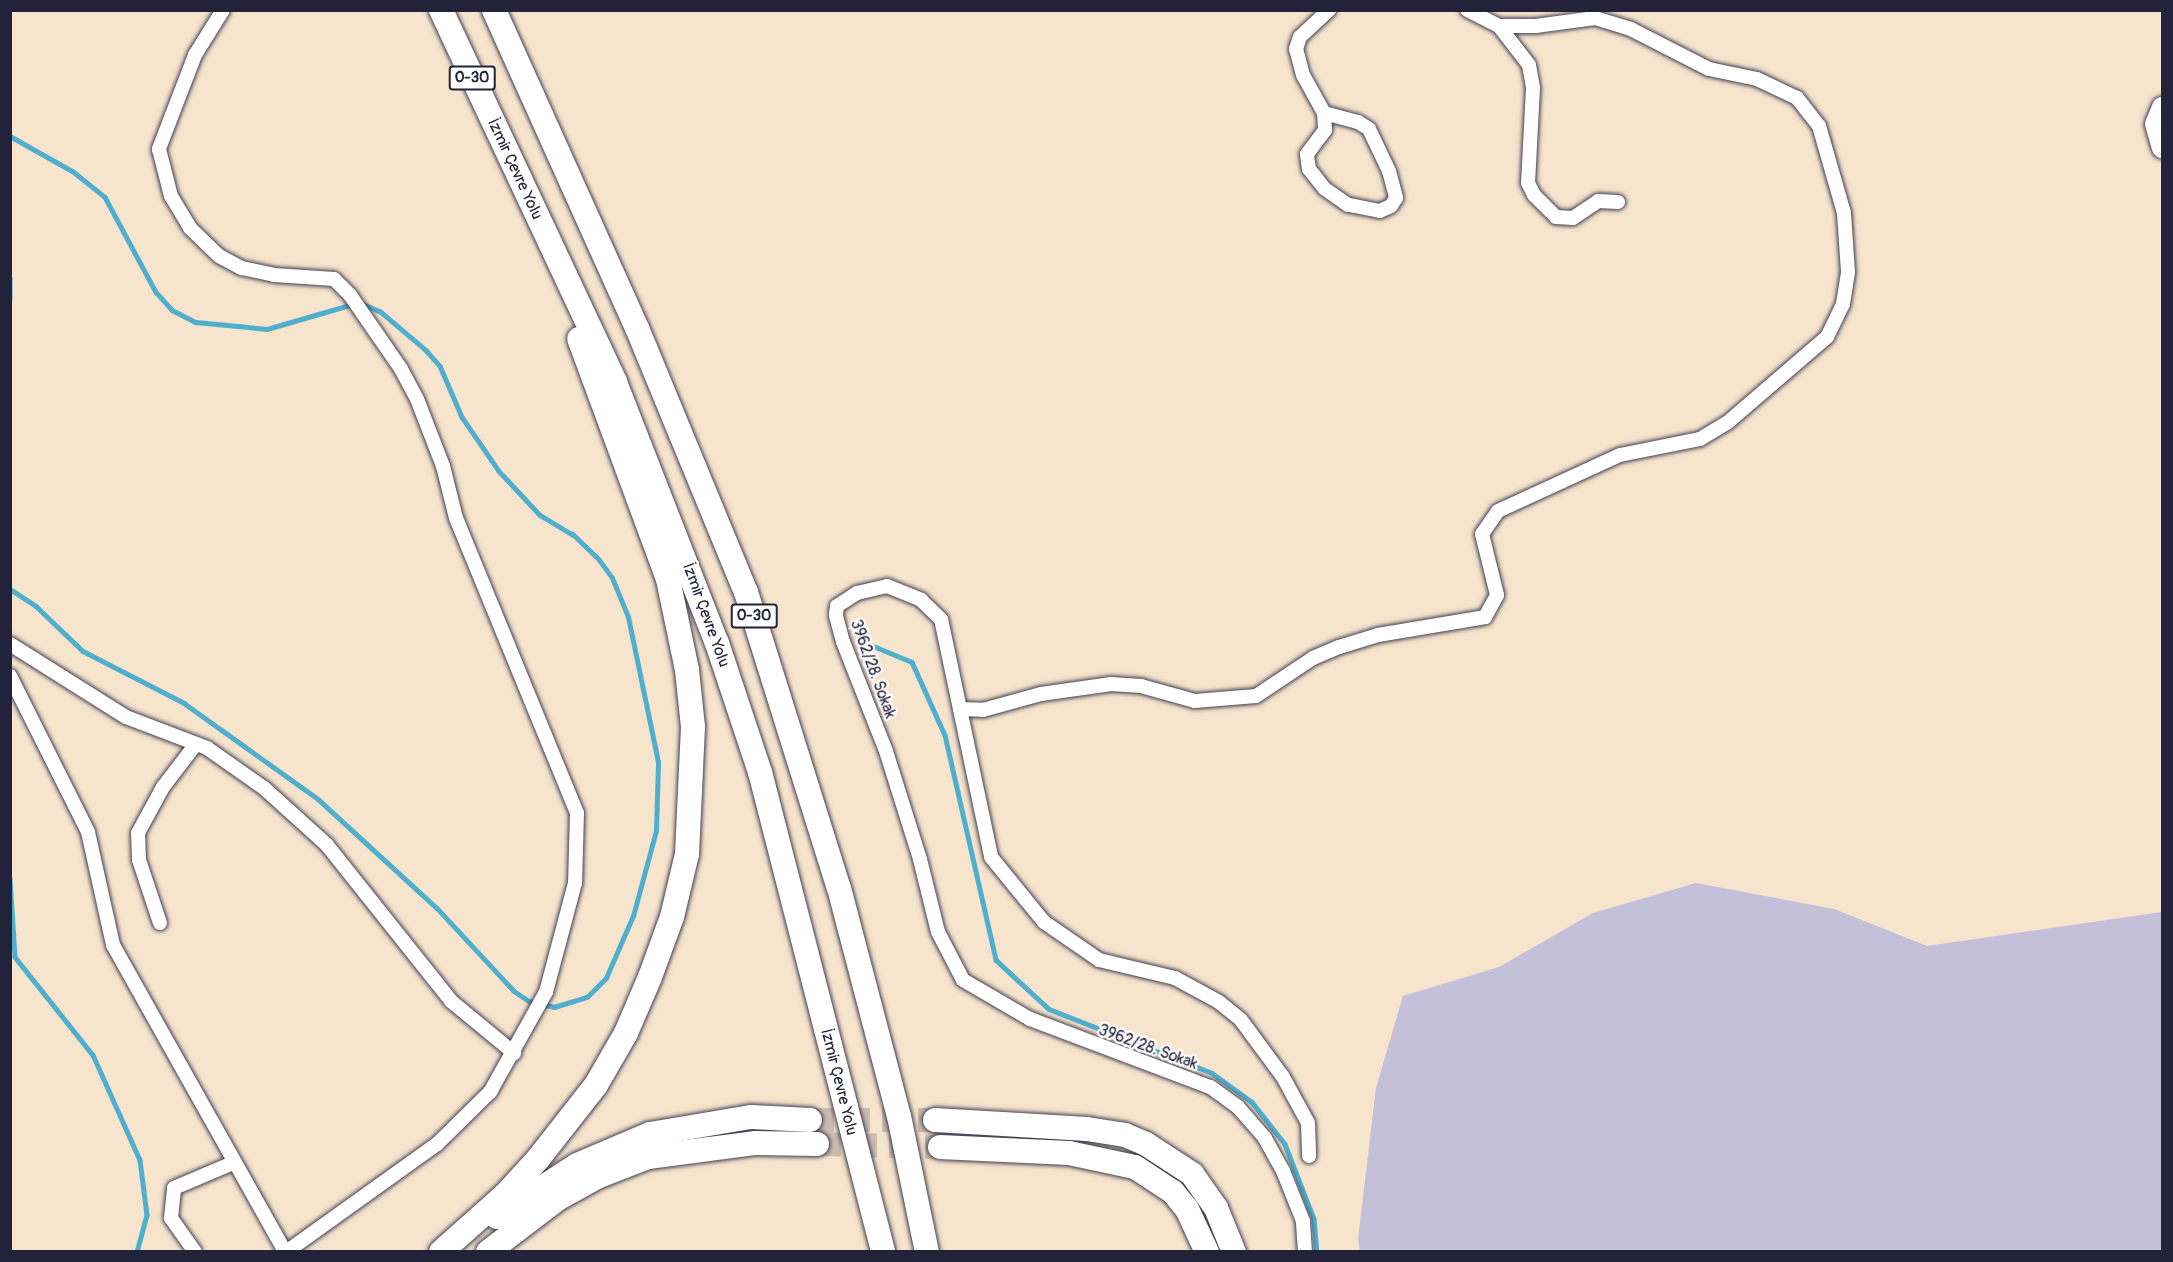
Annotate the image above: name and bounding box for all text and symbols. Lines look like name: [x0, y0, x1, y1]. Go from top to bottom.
road number: O-30: [448, 66, 496, 90]
street label: İzmir Çevre Yolu: [483, 115, 547, 223]
street label: İzmir Çevre Yolu: [678, 560, 734, 670]
road number: O-30: [730, 604, 778, 628]
street label: 3962/28. Sokak: [846, 617, 900, 721]
street label: 3962/28. Sokak: [1096, 1020, 1200, 1074]
street label: İzmir Çevre Yolu: [816, 1027, 862, 1137]

